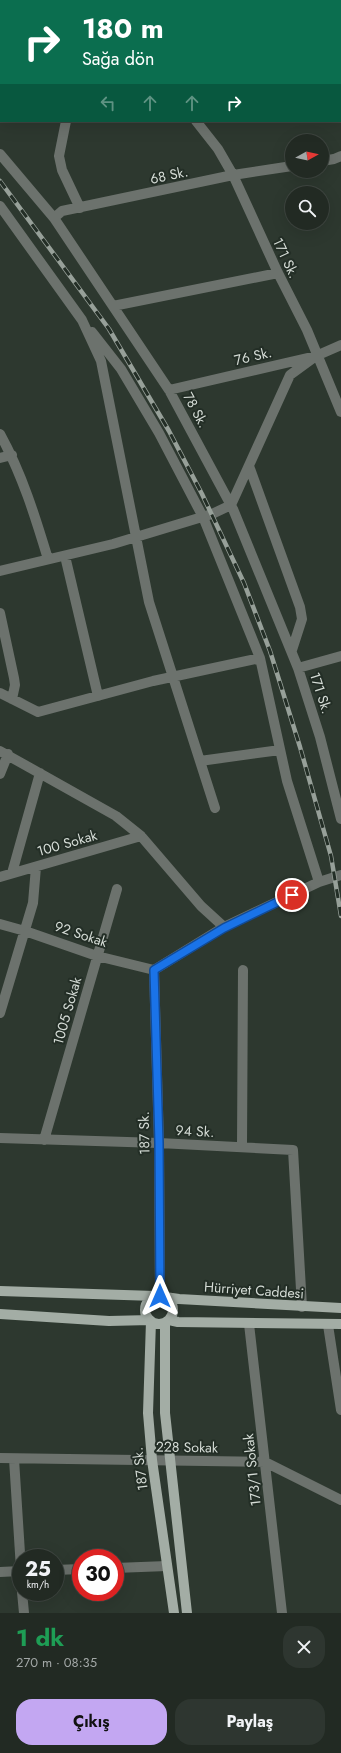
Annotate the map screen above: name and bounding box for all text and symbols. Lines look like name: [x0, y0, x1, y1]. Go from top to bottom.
text: 180 m: [82, 8, 164, 49]
icon: right: [16, 16, 68, 68]
text: Sağa dön: [82, 46, 154, 72]
icon: left: [97, 92, 119, 114]
icon: ahead: [139, 92, 161, 114]
icon: ahead: [181, 92, 203, 114]
icon: right: [223, 92, 245, 114]
north arrow: [285, 134, 329, 178]
map controls: [285, 134, 329, 230]
street label: 68 Sk.: [148, 161, 190, 189]
button: search: [285, 186, 329, 230]
street label: 171 Sk.: [268, 234, 304, 282]
street label: 76 Sk.: [232, 342, 274, 370]
street label: 78 Sk.: [178, 389, 214, 431]
street label: 171 Sk.: [305, 670, 337, 716]
street label: 100 Sokak: [35, 825, 100, 861]
pin: [275, 878, 309, 912]
icon: arrive: [281, 884, 303, 906]
street label: 92 Sokak: [52, 916, 111, 952]
street label: 1005 Sokak: [48, 974, 86, 1047]
street label: 187 Sk.: [134, 1111, 154, 1155]
street label: 94 Sk.: [175, 1120, 215, 1142]
position arrow: [139, 1275, 181, 1317]
street label: Hürriyet Caddesi: [203, 1277, 305, 1303]
street label: 173/1 Sokak: [238, 1432, 266, 1507]
street label: 228 Sokak: [156, 1436, 219, 1458]
street label: 187 Sk.: [127, 1446, 153, 1492]
speed limit sign: 30: [72, 1549, 124, 1601]
text: 25: [25, 1555, 51, 1584]
text: km/h: [27, 1577, 49, 1592]
text: 1 dk: [16, 1620, 64, 1655]
button: close: [283, 1626, 325, 1668]
text: 270 m · 08:35: [16, 1653, 97, 1672]
button: Çıkış: [16, 1699, 167, 1745]
button: Paylaş: [175, 1699, 325, 1745]

